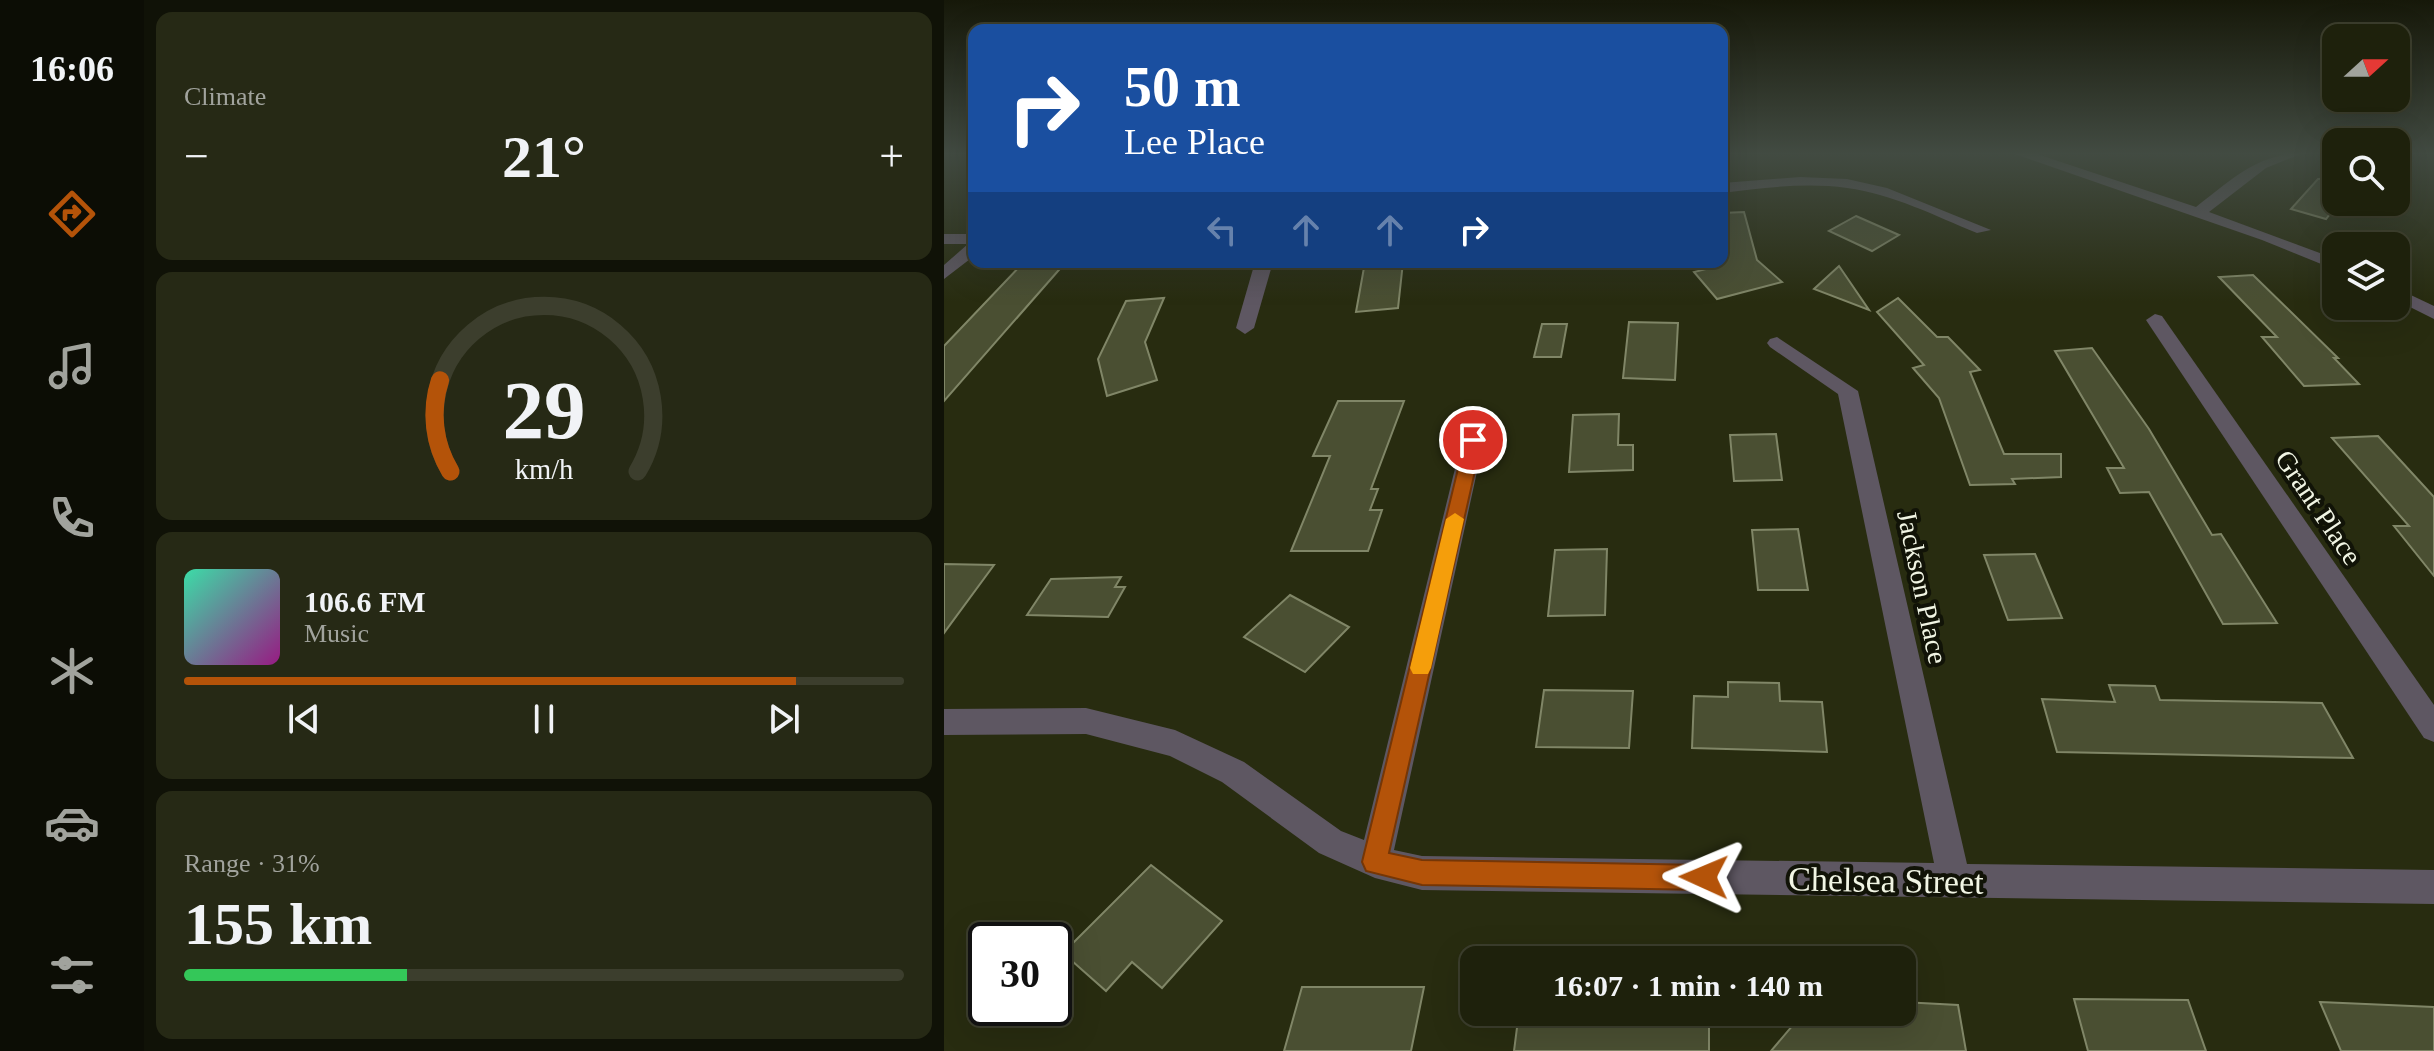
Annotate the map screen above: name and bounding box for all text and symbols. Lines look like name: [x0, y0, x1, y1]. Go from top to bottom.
north arrow: [2322, 24, 2410, 112]
map controls: [2322, 24, 2410, 320]
text: 16:06: [30, 49, 114, 89]
icon: right: [992, 56, 1096, 160]
text: 50 m: [1124, 56, 1241, 118]
text: Climate: [184, 82, 266, 111]
text: Lee Place: [1124, 122, 1265, 162]
text: 21°: [502, 124, 586, 190]
button: search: [2322, 128, 2410, 216]
text: −: [184, 132, 209, 181]
text: +: [879, 132, 904, 181]
icon: directions: [44, 186, 100, 242]
icon: left: [1200, 208, 1244, 252]
icon: ahead: [1284, 208, 1328, 252]
icon: ahead: [1368, 208, 1412, 252]
icon: right: [1452, 208, 1496, 252]
button: layers: [2322, 232, 2410, 320]
icon: music: [44, 338, 100, 394]
text: 29: [502, 363, 586, 455]
pin: [1439, 406, 1507, 474]
icon: arrive: [1451, 418, 1495, 462]
street label: Grant Place: [2269, 444, 2368, 570]
text: km/h: [515, 454, 573, 485]
icon: phone: [44, 490, 100, 546]
street label: Jackson Place: [1891, 507, 1954, 667]
text: 106.6 FM: [304, 585, 426, 618]
text: Music: [304, 619, 369, 648]
icon: climate: [44, 643, 100, 699]
icon: previous: [282, 697, 326, 741]
icon: pause: [522, 697, 566, 741]
icon: next: [762, 697, 806, 741]
icon: car: [44, 795, 100, 851]
position arrow: [1662, 835, 1746, 919]
text: Range · 31%: [184, 849, 320, 878]
street label: Chelsea Street: [1788, 860, 1985, 901]
text: 155 km: [184, 891, 372, 957]
speed limit sign: 30: [968, 922, 1072, 1026]
icon: filters: [44, 947, 100, 1003]
text: 16:07 · 1 min · 140 m: [1553, 969, 1823, 1002]

